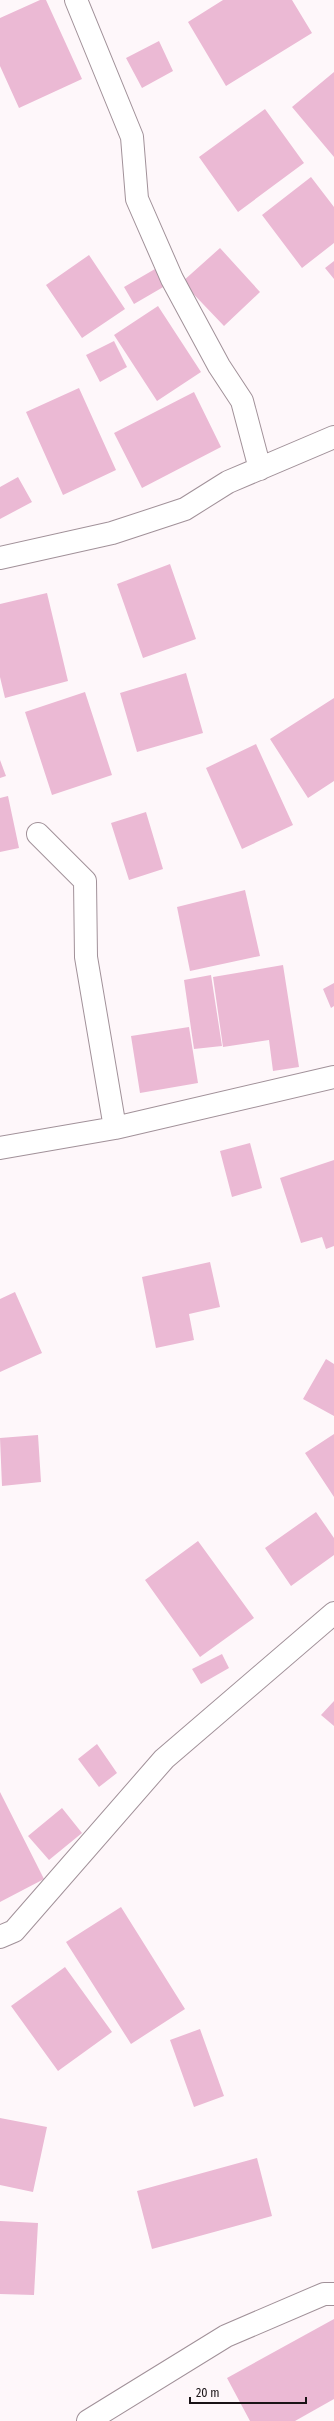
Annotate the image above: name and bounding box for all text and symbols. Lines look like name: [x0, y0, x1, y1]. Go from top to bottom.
scale bar: [190, 2379, 306, 2405]
text: 20 m: [196, 2386, 220, 2400]

